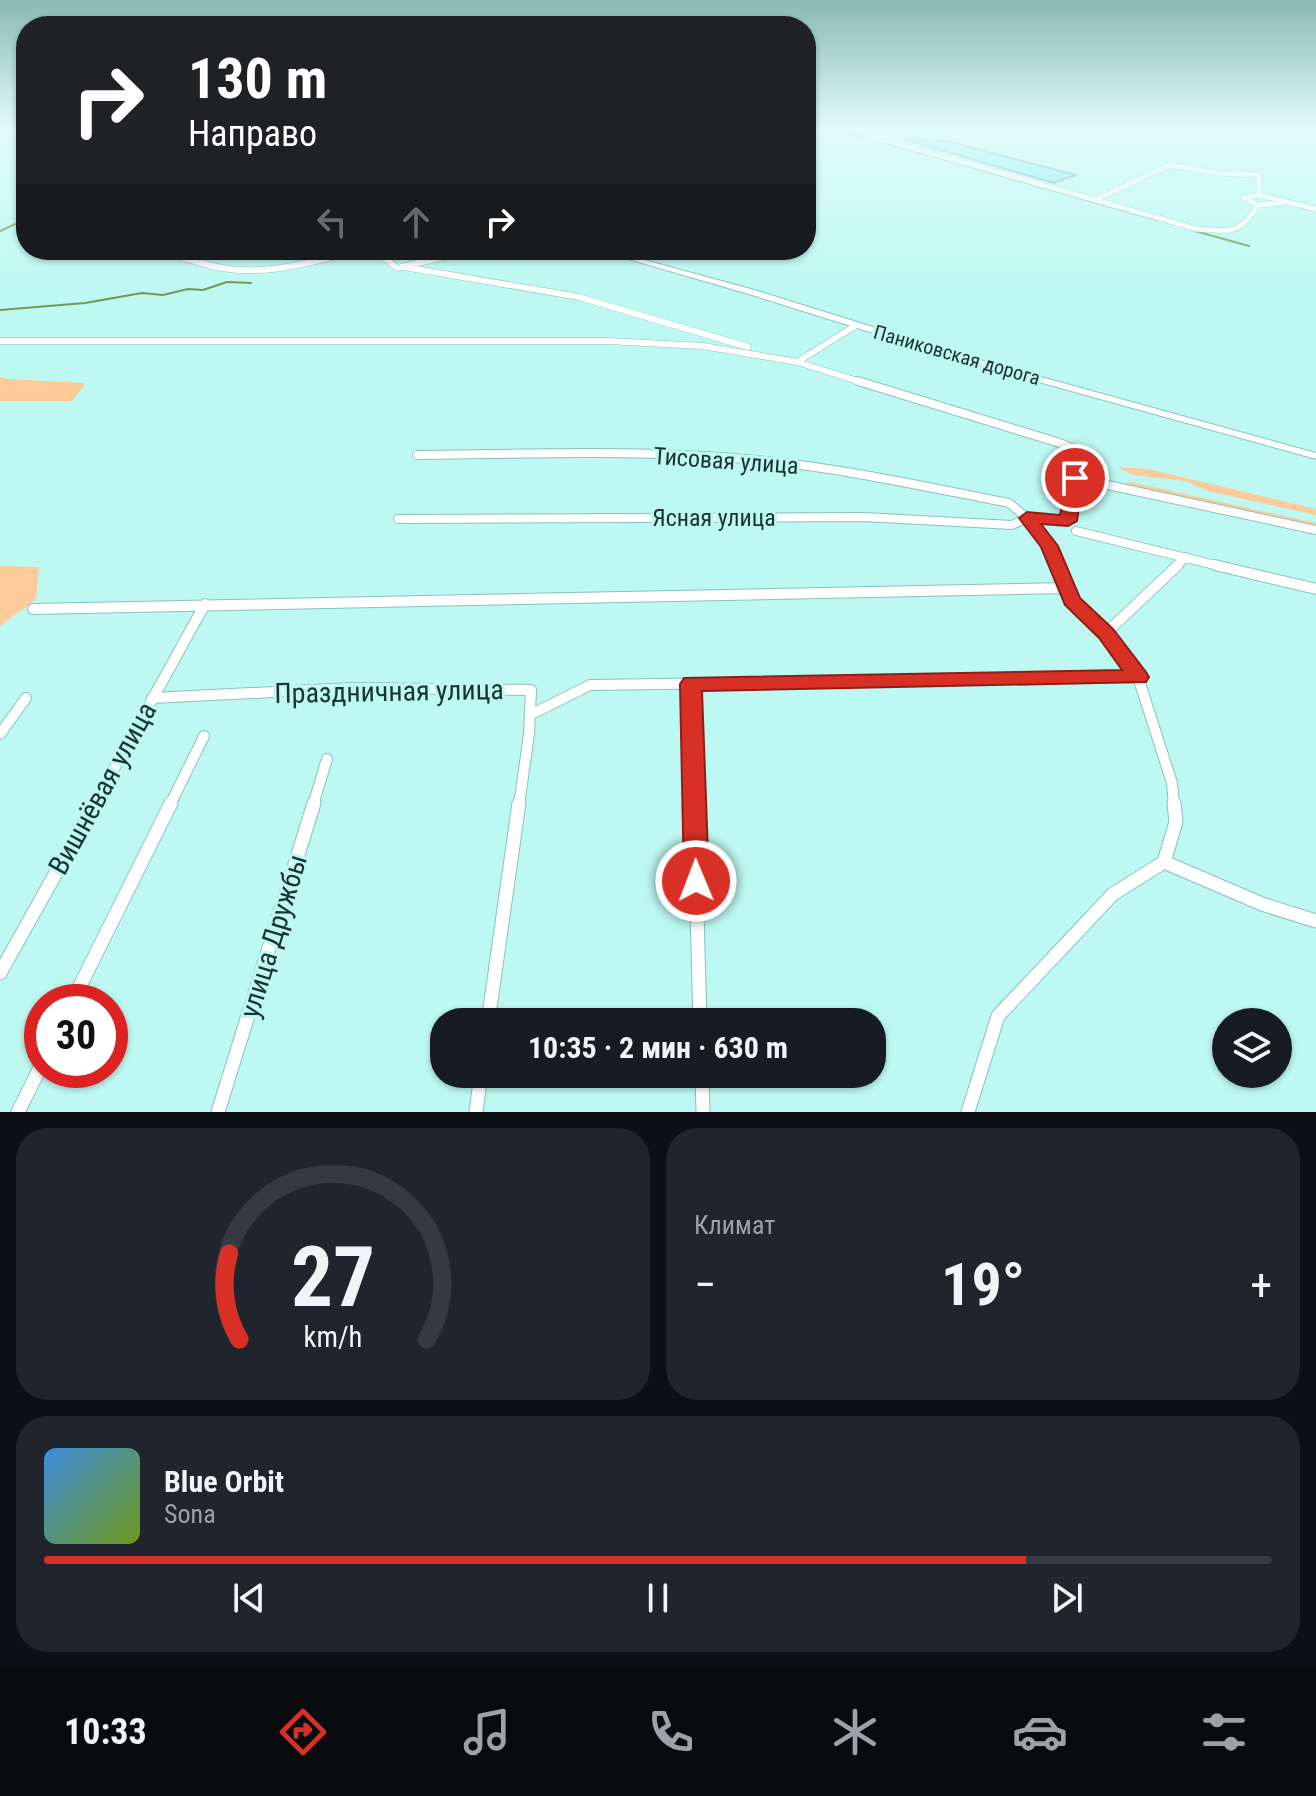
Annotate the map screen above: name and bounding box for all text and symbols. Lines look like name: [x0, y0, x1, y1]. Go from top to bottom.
text: 130 m: [188, 46, 327, 112]
icon: right: [56, 48, 160, 152]
text: Направо: [188, 113, 317, 155]
icon: left: [310, 200, 354, 244]
icon: ahead: [394, 200, 438, 244]
icon: right: [478, 200, 522, 244]
street label: Паниковская дорога: [871, 320, 1043, 390]
street label: Тисовая улица: [653, 442, 799, 480]
pin: [1041, 444, 1109, 512]
icon: arrive: [1053, 456, 1097, 500]
street label: Ясная улица: [652, 504, 776, 532]
street label: Праздничная улица: [274, 673, 504, 710]
street label: Вишнёвая улица: [42, 696, 163, 880]
position arrow: [654, 839, 738, 923]
street label: улица Дружбы: [233, 850, 314, 1022]
speed limit sign: 30: [24, 984, 128, 1088]
map controls: [1212, 1008, 1292, 1088]
button: layers: [1212, 1008, 1292, 1088]
text: 10:35 · 2 мин · 630 m: [528, 1030, 788, 1065]
text: Климат: [694, 1210, 775, 1240]
text: 27: [291, 1229, 375, 1326]
text: 19°: [941, 1249, 1025, 1320]
text: −: [694, 1259, 716, 1311]
text: +: [1250, 1259, 1272, 1311]
text: km/h: [304, 1320, 362, 1354]
text: Blue Orbit: [164, 1464, 284, 1499]
text: Sona: [164, 1499, 216, 1529]
icon: previous: [227, 1576, 271, 1620]
icon: pause: [636, 1576, 680, 1620]
icon: next: [1045, 1576, 1089, 1620]
icon: directions: [275, 1704, 331, 1760]
icon: music: [459, 1704, 515, 1760]
icon: phone: [643, 1704, 699, 1760]
icon: climate: [827, 1704, 883, 1760]
icon: car: [1012, 1704, 1068, 1760]
icon: filters: [1196, 1704, 1252, 1760]
text: 10:33: [64, 1711, 147, 1753]

